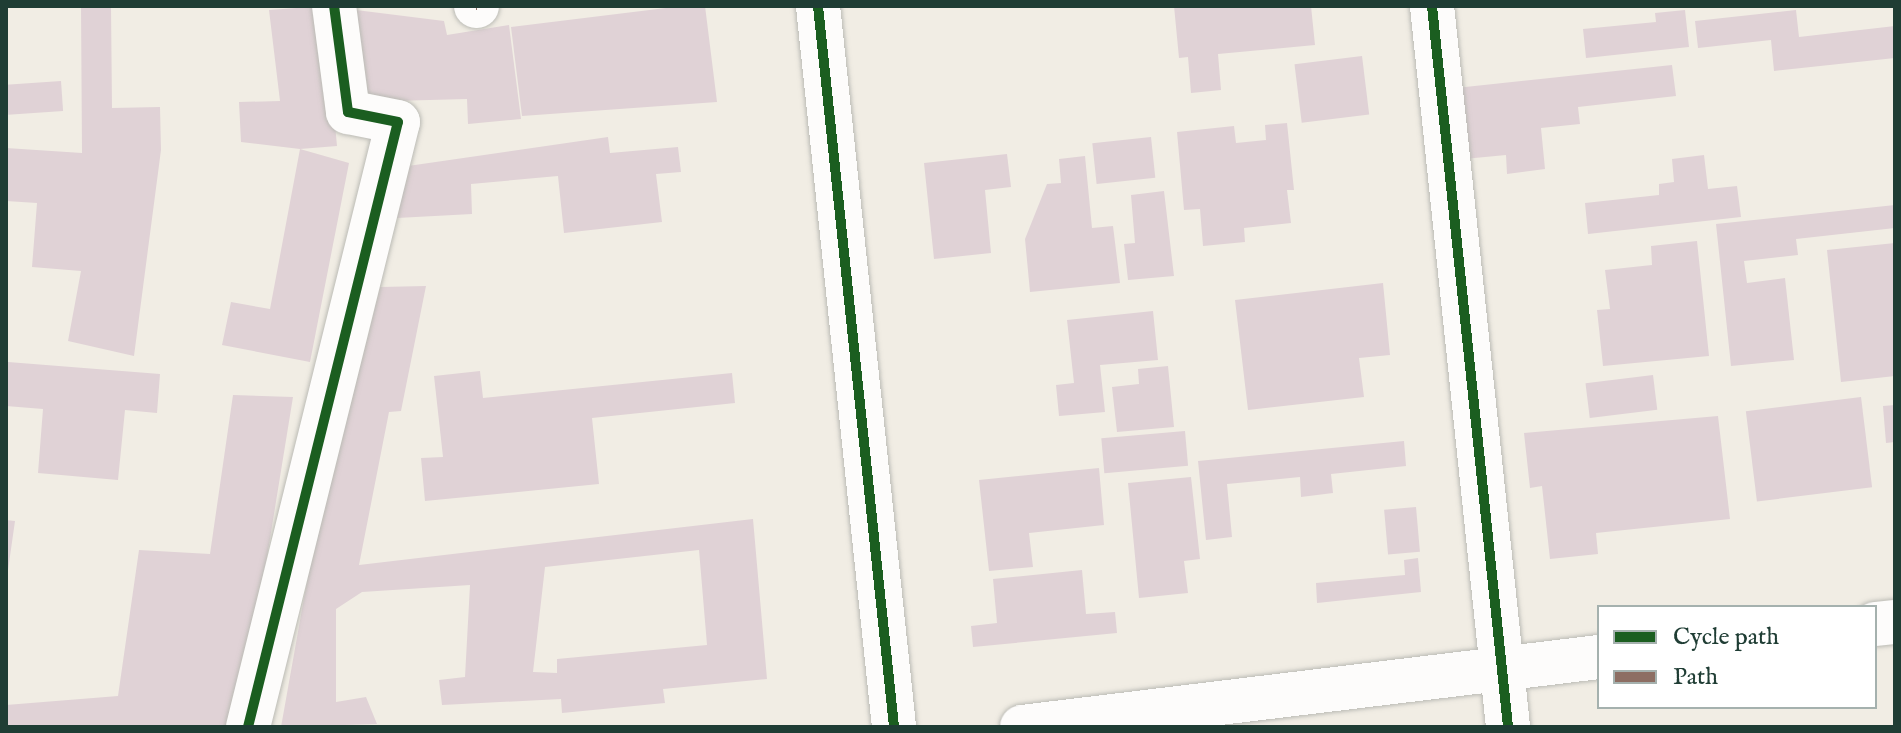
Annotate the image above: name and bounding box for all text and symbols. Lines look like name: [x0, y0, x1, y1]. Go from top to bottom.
legend: [1597, 605, 1877, 709]
text: Cycle path: [1673, 622, 1779, 653]
text: Path: [1673, 662, 1718, 693]

